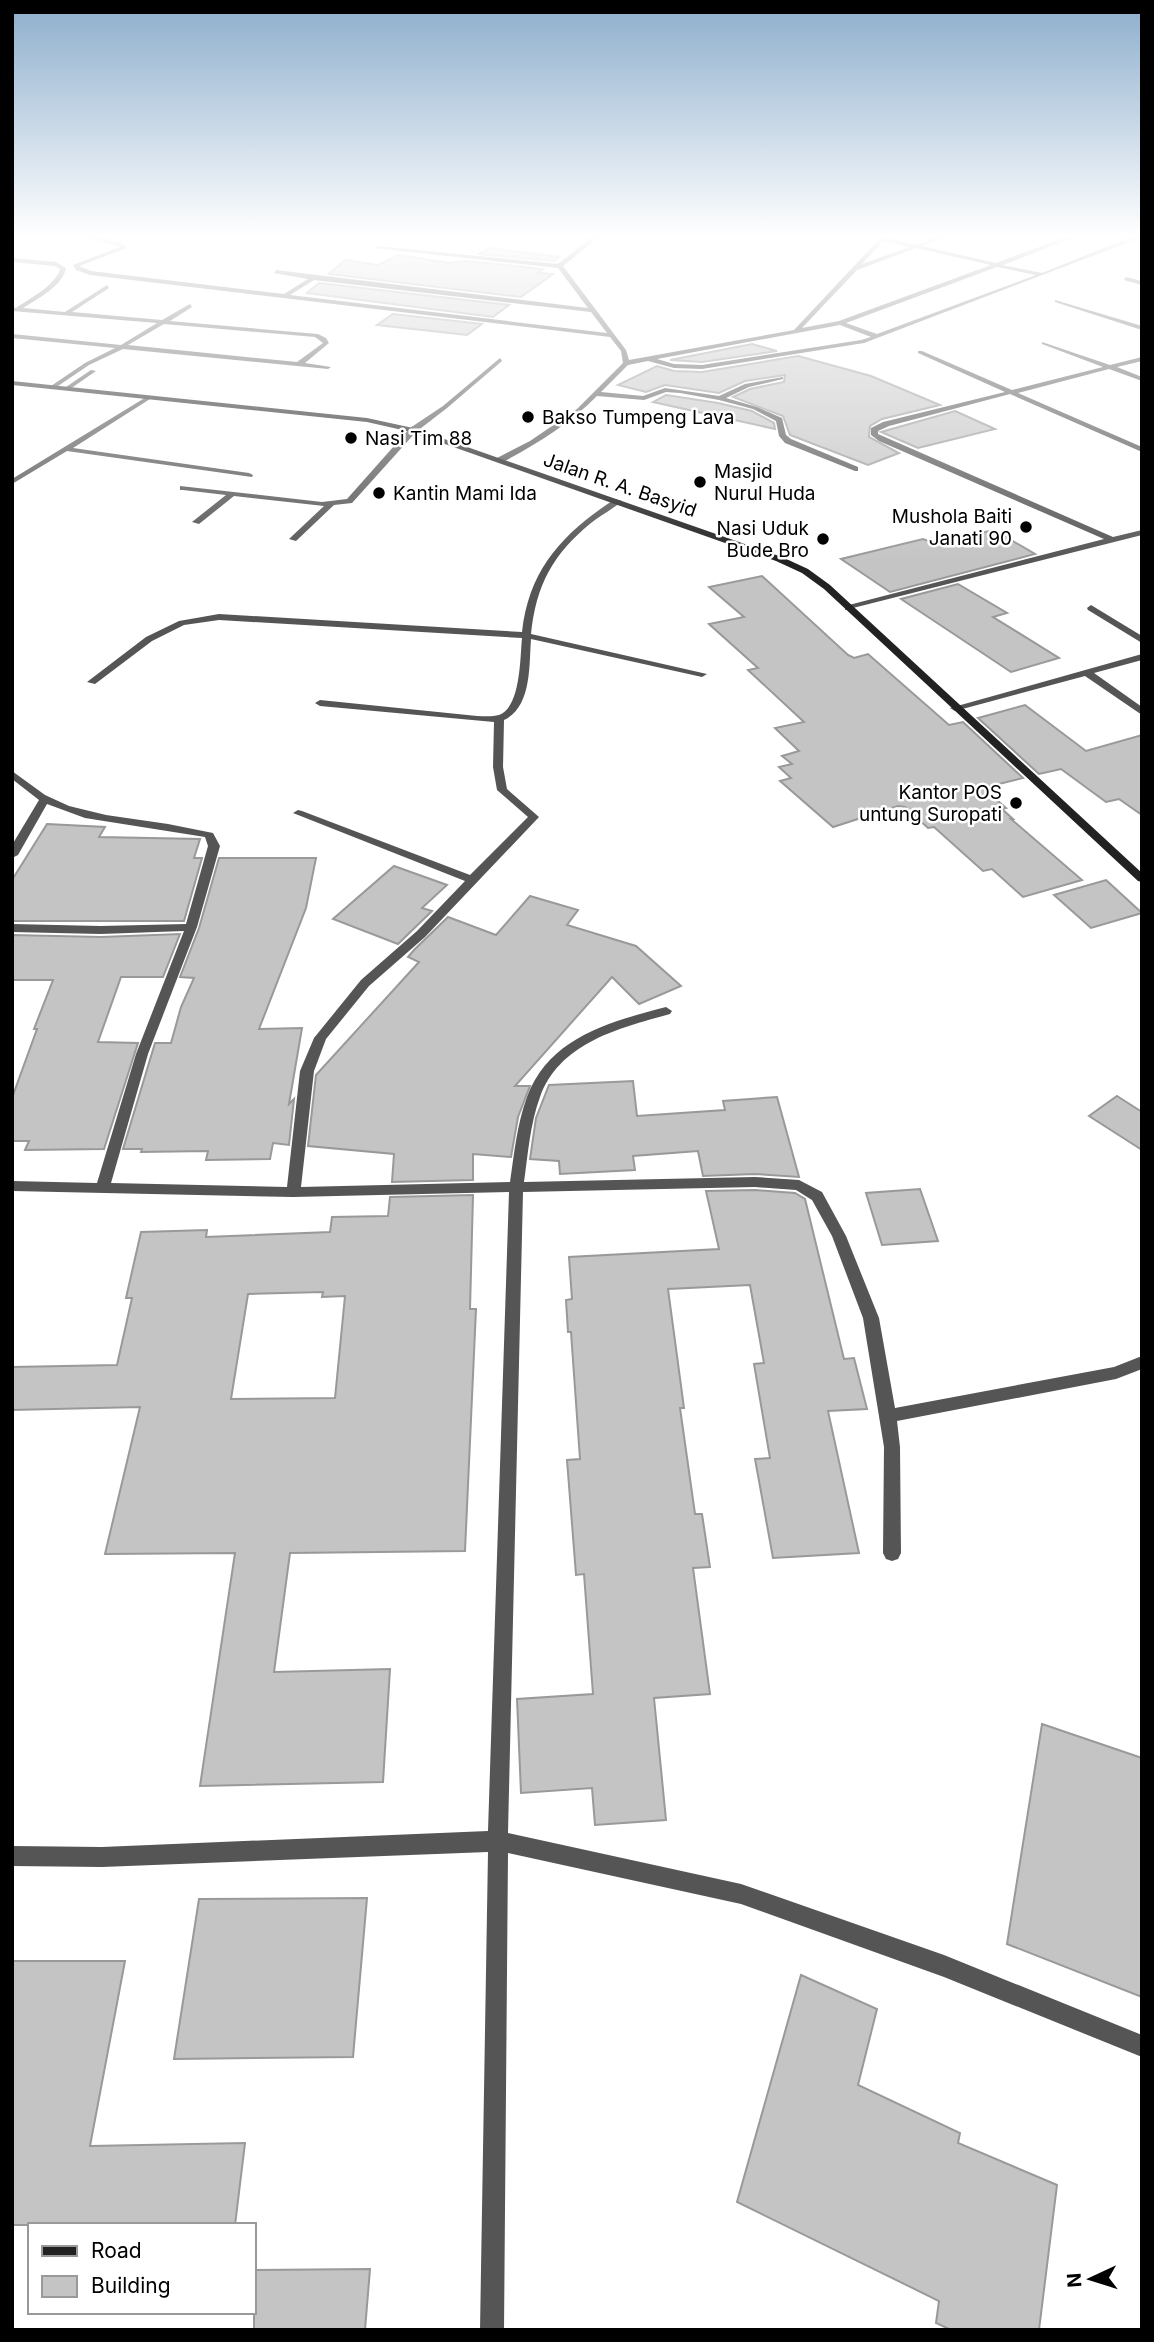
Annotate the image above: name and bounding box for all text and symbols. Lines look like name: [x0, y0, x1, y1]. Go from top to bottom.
place label: Bakso Tumpeng Lava: [542, 406, 734, 429]
marker: Bakso Tumpeng Lava: [520, 409, 536, 425]
place label: Nasi Tim 88: [365, 427, 472, 450]
marker: Nasi Tim 88: [343, 430, 359, 446]
street label: Jalan R. A. Basyid: [540, 448, 700, 522]
place label: Masjid Nurul Huda: [714, 460, 816, 505]
marker: Masjid Nurul Huda: [692, 474, 708, 490]
place label: Kantin Mami Ida: [393, 482, 537, 505]
marker: Kantin Mami Ida: [371, 485, 387, 501]
place label: Mushola Baiti Janati 90: [892, 505, 1012, 550]
place label: Nasi Uduk Bude Bro: [717, 517, 810, 562]
marker: Mushola Baiti Janati 90: [1018, 519, 1034, 535]
marker: Nasi Uduk Bude Bro: [815, 531, 831, 547]
place label: Kantor POS untung Suropati: [859, 781, 1002, 826]
marker: Kantor POS untung Suropati: [1008, 795, 1024, 811]
legend: [28, 2223, 256, 2314]
text: Road: [91, 2238, 142, 2263]
north arrow: [1056, 2244, 1126, 2314]
text: N: [1063, 2272, 1087, 2288]
text: Building: [91, 2273, 171, 2298]

